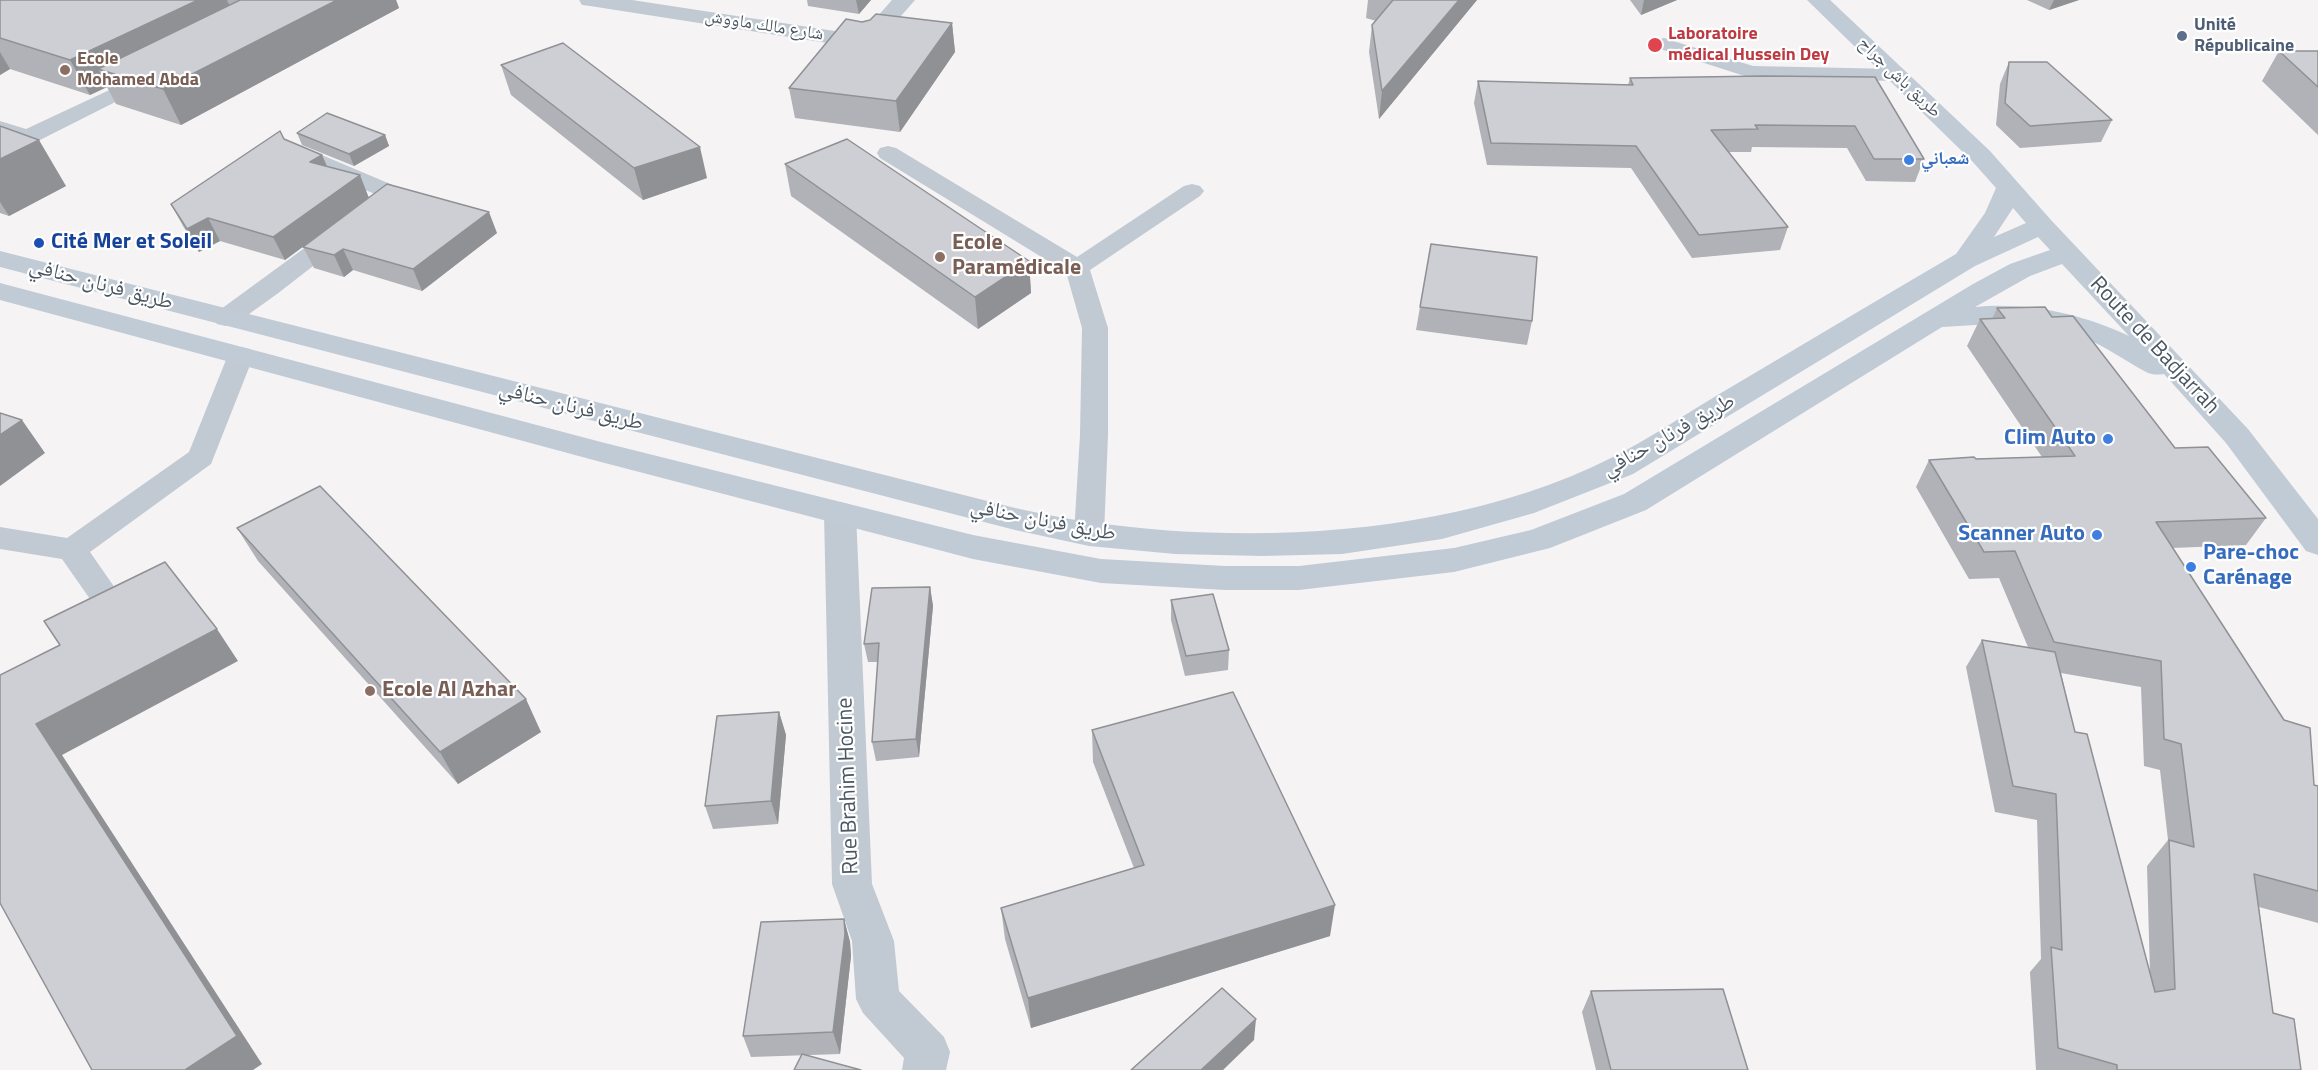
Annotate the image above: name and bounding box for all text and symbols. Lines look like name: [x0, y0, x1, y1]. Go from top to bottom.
street label: شارع مالك ماووش: [703, 6, 825, 46]
place label: Unité Républicaine: [2194, 15, 2294, 57]
place label: Laboratoire médical Hussein Dey: [1668, 24, 1829, 66]
marker: Unité Républicaine: [2175, 29, 2189, 43]
street label: طريق باش جراح: [1853, 33, 1945, 123]
marker: Laboratoire médical Hussein Dey: [1646, 36, 1664, 54]
place label: Ecole Mohamed Abda: [77, 49, 199, 92]
marker: Ecole Mohamed Abda: [58, 63, 72, 77]
place label: شعباني: [1921, 149, 1969, 171]
marker: شعباني: [1902, 153, 1916, 167]
place label: Cité Mer et Soleil: [51, 230, 212, 256]
place label: Ecole Paramédicale: [952, 231, 1081, 282]
marker: Cité Mer et Soleil: [32, 236, 46, 250]
marker: Ecole Paramédicale: [933, 250, 947, 264]
street label: طريق فرنان حنافي: [26, 253, 176, 317]
street label: Route de Badjarrah: [2084, 272, 2224, 420]
street label: طريق فرنان حنافي: [496, 376, 646, 438]
street label: طريق فرنان حنافي: [1598, 389, 1740, 483]
place label: Clim Auto: [2004, 426, 2096, 452]
marker: Clim Auto: [2101, 432, 2115, 446]
street label: طريق فرنان حنافي: [968, 494, 1118, 548]
place label: Scanner Auto: [1958, 522, 2085, 548]
marker: Scanner Auto: [2090, 528, 2104, 542]
place label: Pare-choc Carénage: [2203, 541, 2299, 592]
marker: Pare-choc Carénage: [2184, 560, 2198, 574]
place label: Ecole Al Azhar: [382, 678, 516, 704]
marker: Ecole Al Azhar: [363, 684, 377, 698]
street label: Rue Brahim Hocine: [833, 697, 865, 875]

